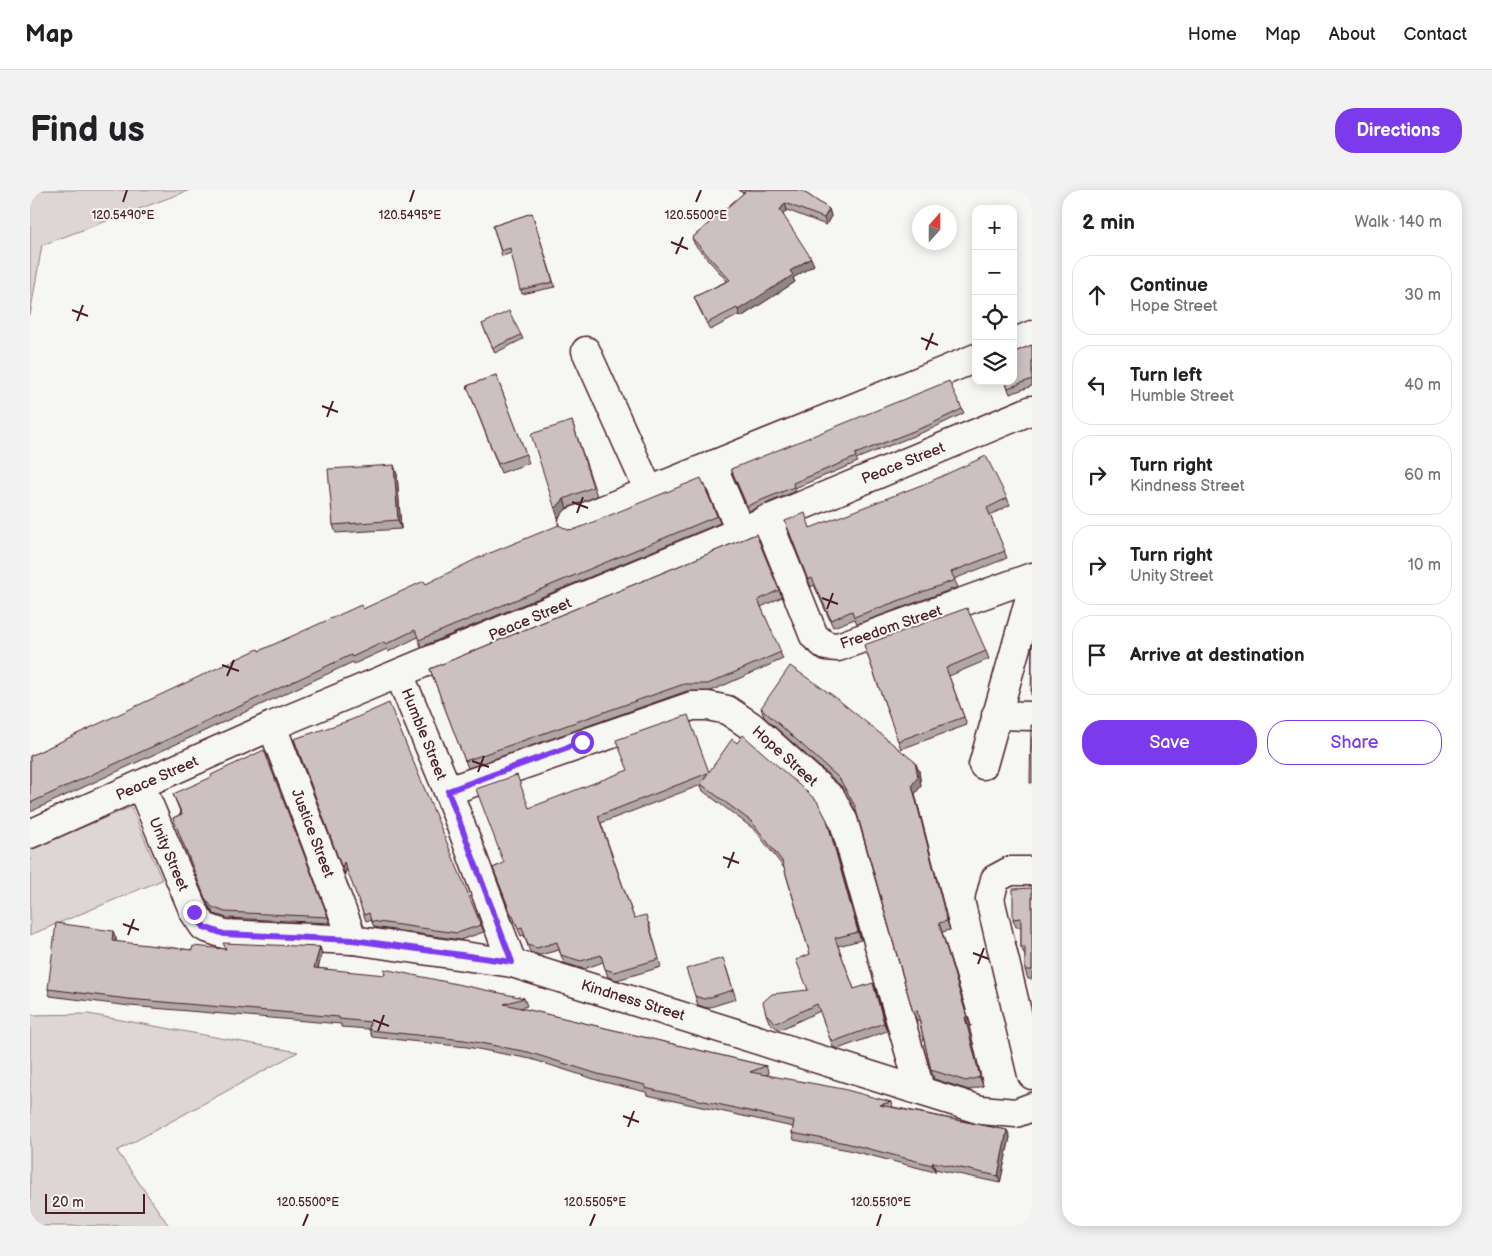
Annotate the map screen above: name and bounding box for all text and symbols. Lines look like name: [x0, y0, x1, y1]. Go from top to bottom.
text: Map: [25, 20, 73, 49]
text: Home: [1188, 24, 1237, 45]
text: Map: [1265, 24, 1301, 45]
text: About: [1329, 24, 1376, 45]
text: Contact: [1404, 24, 1467, 45]
button: Directions: [1335, 108, 1462, 153]
text: Find us: [30, 109, 145, 152]
north arrow: [912, 205, 957, 250]
map controls: [972, 205, 1017, 385]
button: +: [972, 205, 1017, 250]
text: 120.5490°E: [92, 208, 154, 223]
text: 120.5495°E: [379, 208, 441, 223]
text: 120.5500°E: [665, 208, 727, 223]
text: 2 min: [1082, 210, 1135, 235]
text: Walk · 140 m: [1355, 213, 1442, 232]
button: −: [972, 250, 1017, 295]
text: Continue: [1130, 274, 1208, 297]
icon: ahead: [1083, 281, 1111, 309]
text: 30 m: [1404, 286, 1441, 305]
button: locate: [972, 295, 1017, 340]
text: Hope Street: [1130, 297, 1218, 316]
button: layers: [972, 340, 1017, 385]
text: Turn left: [1130, 364, 1202, 387]
icon: left: [1083, 371, 1111, 399]
text: 40 m: [1404, 376, 1441, 395]
text: Humble Street: [1130, 387, 1234, 406]
street label: Peace Street: [859, 438, 948, 489]
text: Turn right: [1130, 454, 1213, 477]
icon: right: [1083, 461, 1111, 489]
text: 60 m: [1404, 466, 1441, 485]
text: Kindness Street: [1130, 477, 1245, 496]
text: Turn right: [1130, 544, 1213, 567]
icon: right: [1083, 551, 1111, 579]
text: 10 m: [1408, 556, 1441, 575]
text: Unity Street: [1130, 567, 1214, 586]
street label: Peace Street: [486, 593, 575, 645]
street label: Freedom Street: [838, 601, 945, 654]
icon: arrive: [1083, 641, 1111, 669]
text: Arrive at destination: [1130, 644, 1305, 667]
street label: Humble Street: [396, 685, 451, 783]
button: Save: [1082, 720, 1257, 765]
button: Share: [1267, 720, 1442, 765]
street label: Hope Street: [748, 722, 822, 791]
route start: [571, 731, 594, 754]
street label: Peace Street: [113, 752, 202, 805]
street label: Justice Street: [287, 786, 338, 881]
street label: Unity Street: [144, 814, 193, 894]
route end: [183, 901, 206, 924]
street label: Kindness Street: [579, 976, 687, 1025]
scale bar: [45, 1191, 145, 1214]
text: 20 m: [52, 1194, 84, 1211]
text: 120.5500°E: [277, 1195, 339, 1210]
text: 120.5505°E: [564, 1195, 626, 1210]
text: 120.5510°E: [851, 1195, 911, 1210]

